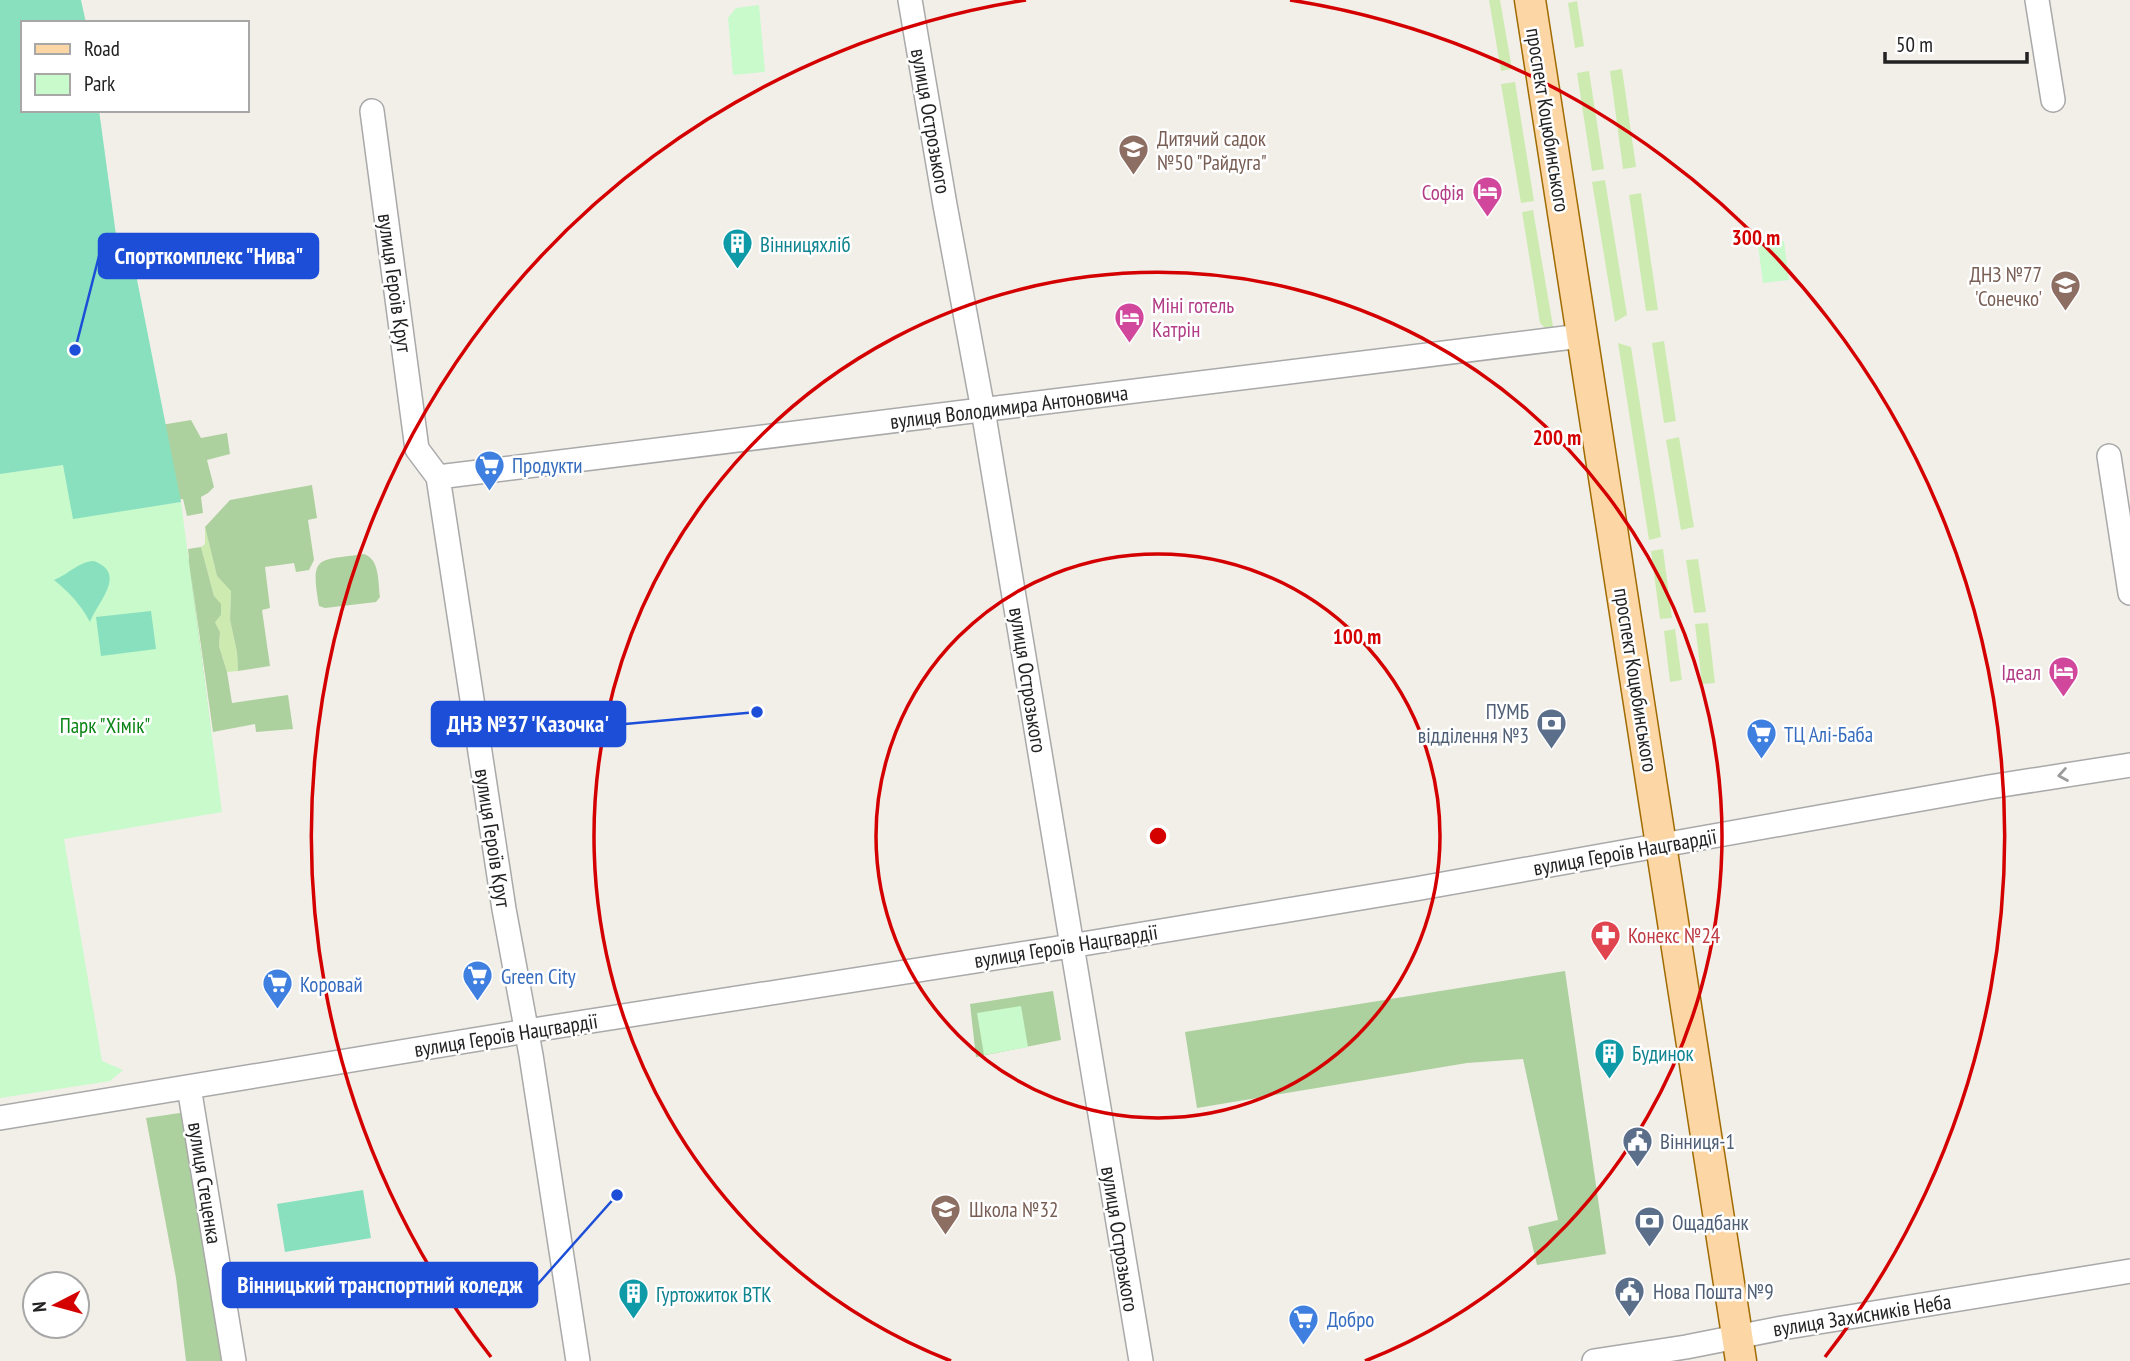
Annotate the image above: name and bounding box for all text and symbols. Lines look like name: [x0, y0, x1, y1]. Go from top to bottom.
legend: [21, 21, 248, 112]
scale bar: [1885, 21, 2027, 65]
street label: проспект Коцюбинського: [1520, 26, 1576, 214]
text: 50 m: [1896, 31, 1933, 58]
text: Road: [84, 35, 120, 62]
street label: вулиця Острозького: [905, 46, 957, 196]
text: Park: [84, 70, 115, 97]
place label: Дитячий садок №50 "Райдуга": [1157, 125, 1267, 176]
school or university icon: Дитячий садок №50 "Райдуга": [1117, 133, 1151, 177]
hotel icon: Софія: [1470, 175, 1504, 219]
place label: Софія: [1422, 179, 1464, 206]
street label: вулиця Героїв Крут: [372, 212, 418, 354]
text: 300 m: [1732, 224, 1780, 251]
building icon: Вінницяхліб: [720, 227, 754, 271]
place label: Вінницяхліб: [760, 231, 851, 258]
callout: Спорткомплекс "Нива": [99, 234, 318, 278]
text: Спорткомплекс "Нива": [115, 241, 303, 270]
place label: ДНЗ №77 'Сонечко': [1970, 261, 2042, 312]
school or university icon: ДНЗ №77 'Сонечко': [2048, 269, 2082, 313]
place label: Міні готель Катрін: [1152, 292, 1234, 343]
hotel icon: Міні готель Катрін: [1112, 300, 1146, 344]
street label: вулиця Володимира Антоновича: [888, 379, 1130, 435]
text: 200 m: [1533, 424, 1581, 451]
supermarket icon: Продукти: [472, 448, 506, 492]
place label: Продукти: [512, 452, 582, 479]
street label: проспект Коцюбинського: [1608, 586, 1664, 774]
street label: вулиця Острозького: [1003, 605, 1053, 755]
text: 100 m: [1333, 623, 1381, 650]
hotel icon: Ідеал: [2047, 655, 2081, 699]
place label: Ідеал: [2001, 659, 2041, 686]
place label: ПУМБ відділення №3: [1418, 698, 1529, 749]
callout: ДНЗ №37 'Казочка': [432, 702, 625, 746]
bank icon: ПУМБ відділення №3: [1535, 706, 1569, 750]
text: ДНЗ №37 'Казочка': [447, 709, 609, 738]
park label: Парк "Хімік": [60, 712, 150, 739]
supermarket icon: ТЦ Алі-Баба: [1744, 717, 1778, 761]
place label: ТЦ Алі-Баба: [1784, 721, 1873, 748]
street label: вулиця Героїв Крут: [469, 767, 517, 910]
one-way arrow: [2057, 767, 2069, 782]
street label: вулиця Героїв Нацгвардії: [1531, 823, 1719, 881]
centre of rings: [1146, 824, 1170, 848]
street label: вулиця Героїв Нацгвардії: [972, 918, 1160, 974]
pharmacy icon: Конекс №24: [1588, 918, 1622, 962]
place label: Конекс №24: [1628, 922, 1721, 949]
supermarket icon: Green City: [461, 959, 495, 1003]
place label: Green City: [501, 963, 576, 990]
supermarket icon: Коровай: [260, 967, 294, 1011]
place label: Коровай: [300, 971, 363, 998]
street label: вулиця Героїв Нацгвардії: [412, 1007, 600, 1063]
building icon: Будинок: [1592, 1036, 1626, 1080]
place label: Будинок: [1632, 1040, 1694, 1067]
street label: вулиця Стеценка: [182, 1120, 228, 1246]
public building icon: Вінниця-1: [1620, 1124, 1654, 1168]
place label: Вінниця-1: [1660, 1128, 1735, 1155]
street label: вулиця Острозького: [1095, 1164, 1145, 1314]
school or university icon: Школа №32: [929, 1192, 963, 1236]
place label: Школа №32: [969, 1196, 1058, 1223]
bank icon: Ощадбанк: [1632, 1205, 1666, 1249]
place label: Ощадбанк: [1672, 1209, 1749, 1236]
callout: Вінницький транспортний коледж: [223, 1263, 537, 1307]
north arrow: [21, 1270, 91, 1340]
text: Вінницький транспортний коледж: [237, 1270, 523, 1299]
public building icon: Нова Пошта №9: [1613, 1274, 1647, 1318]
building icon: Гуртожиток ВТК: [616, 1277, 650, 1321]
place label: Нова Пошта №9: [1653, 1278, 1774, 1305]
place label: Гуртожиток ВТК: [656, 1281, 772, 1308]
street label: вулиця Захисників Неба: [1771, 1288, 1953, 1342]
text: N: [27, 1300, 52, 1313]
supermarket icon: Добро: [1287, 1302, 1321, 1346]
place label: Добро: [1327, 1306, 1374, 1333]

